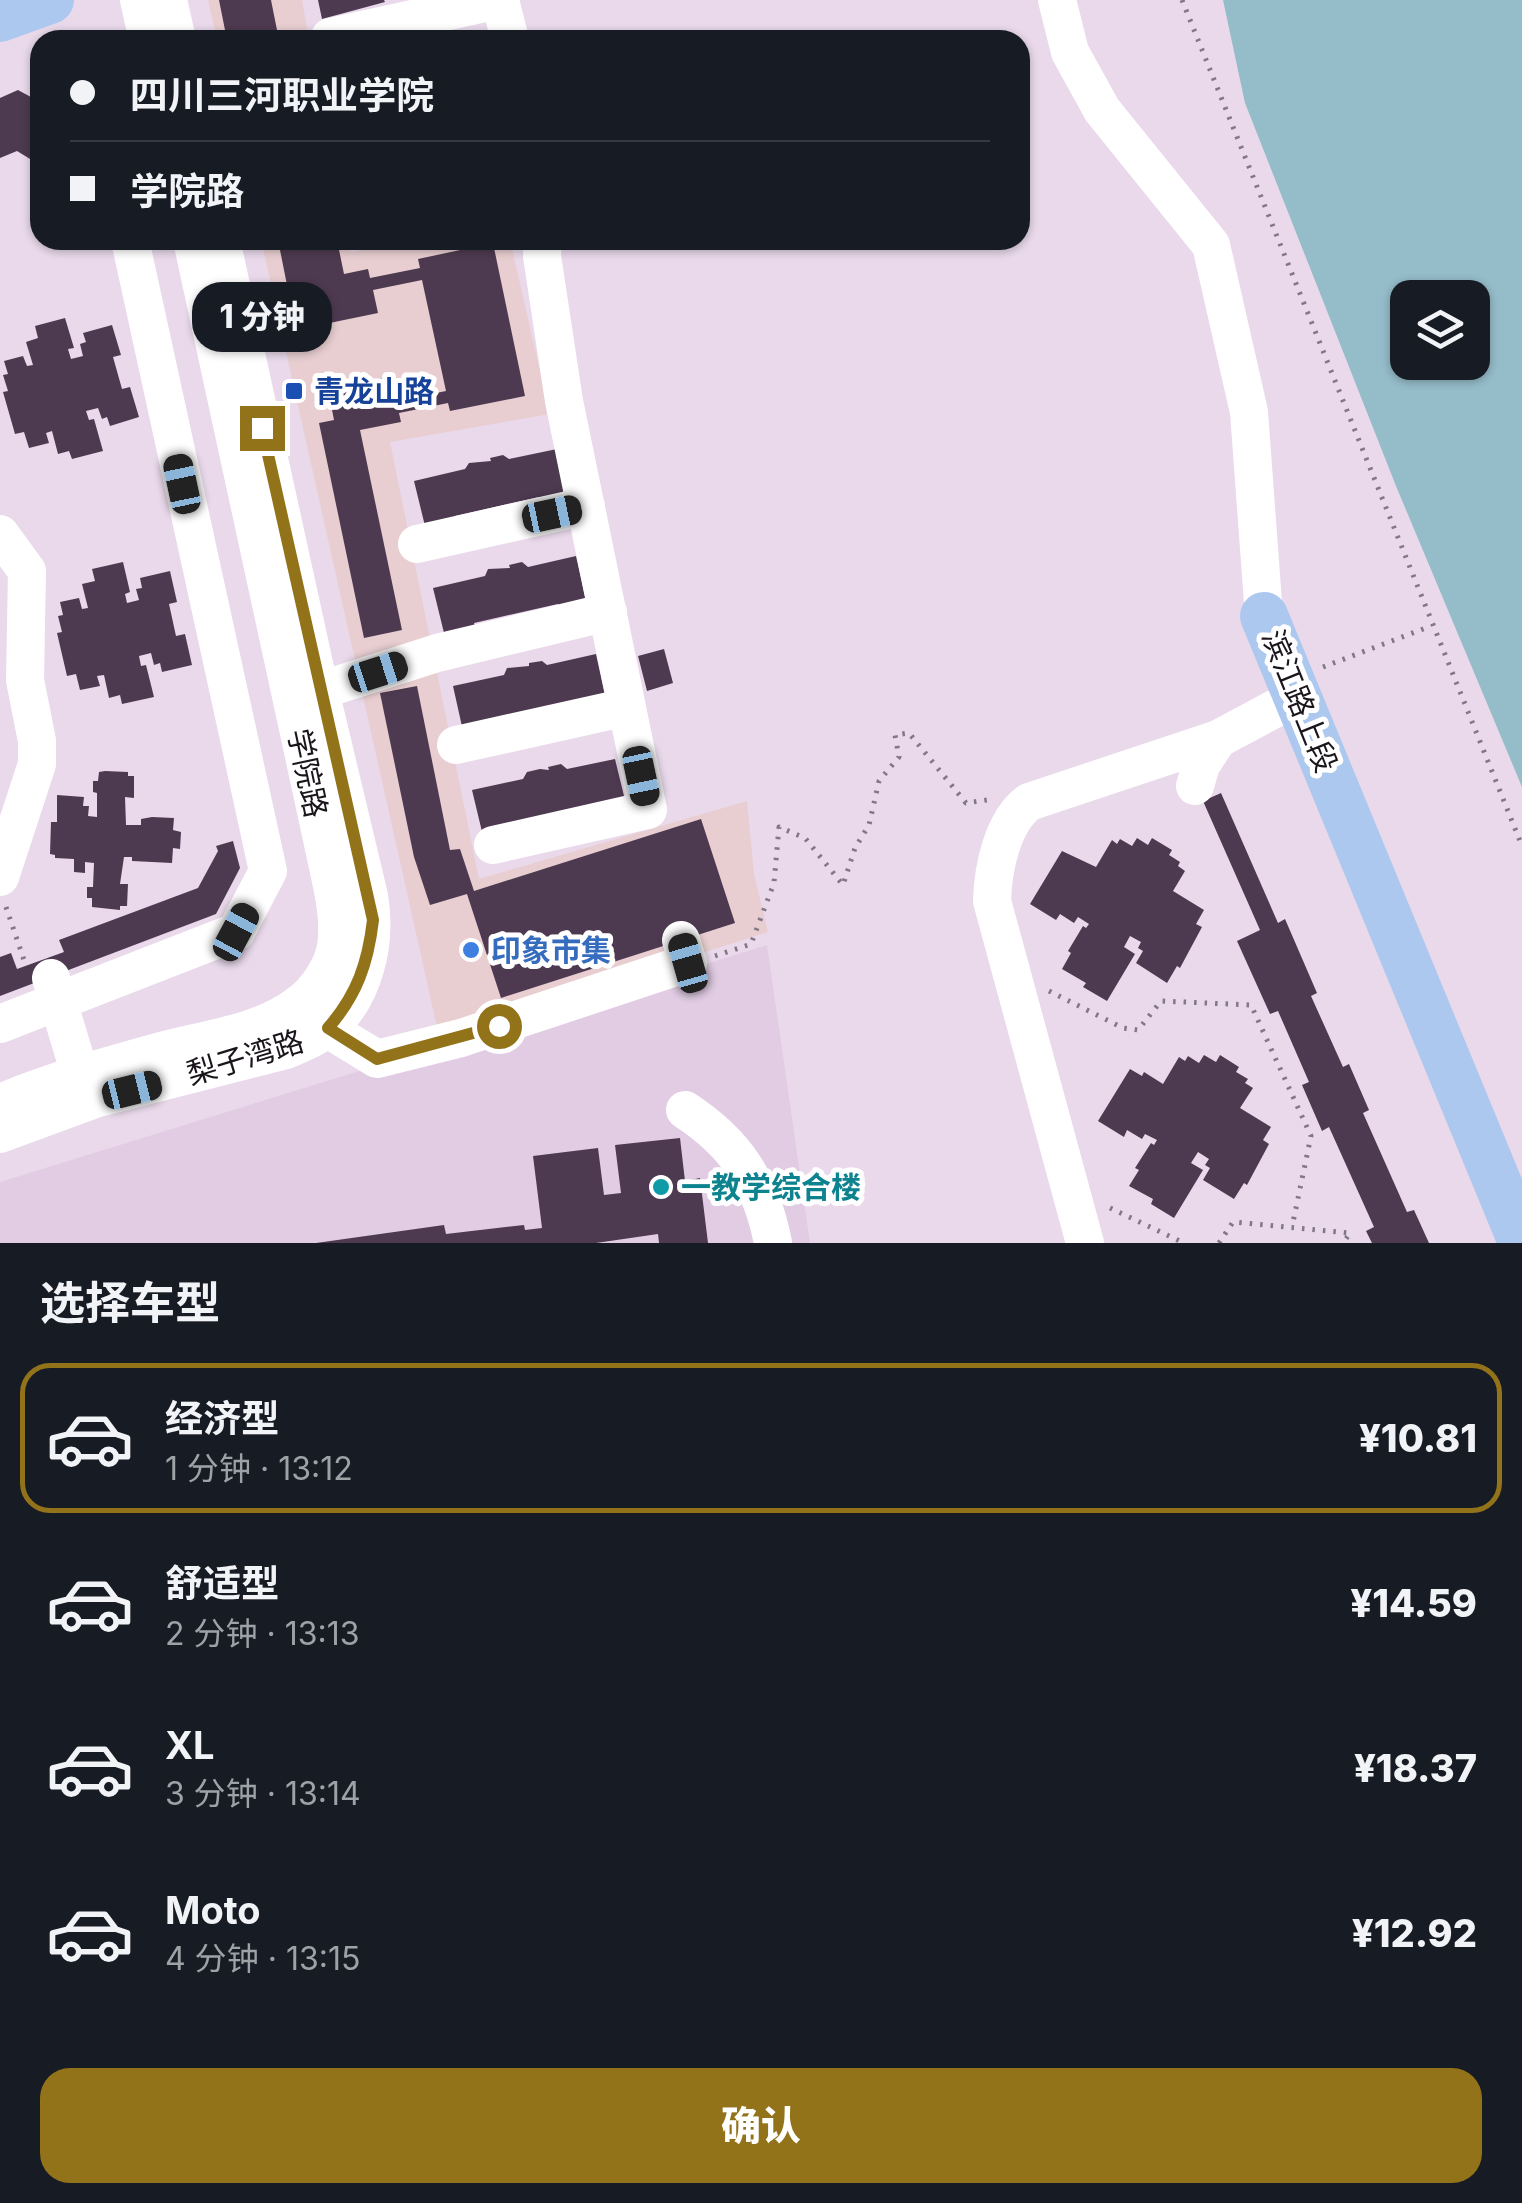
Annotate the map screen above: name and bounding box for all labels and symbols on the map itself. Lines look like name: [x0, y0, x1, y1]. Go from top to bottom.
callout: 1 分钟: [192, 283, 332, 353]
place label: 青龙山路: [314, 373, 434, 409]
marker: 青龙山路: [283, 380, 305, 402]
route end: [240, 406, 285, 451]
car: [161, 452, 203, 516]
car: [520, 493, 584, 535]
street label: 滨江路上段: [1255, 625, 1345, 777]
car: [345, 648, 411, 696]
street label: 学院路: [281, 725, 335, 821]
car: [620, 744, 662, 808]
car: [209, 898, 263, 966]
car: [665, 930, 711, 996]
place label: 印象市集: [491, 932, 611, 968]
marker: 印象市集: [460, 939, 482, 961]
route start: [477, 1004, 522, 1049]
street label: 梨子湾路: [182, 1022, 308, 1092]
car: [99, 1068, 165, 1112]
place label: 一教学综合楼: [681, 1169, 861, 1205]
marker: 一教学综合楼: [650, 1176, 672, 1198]

